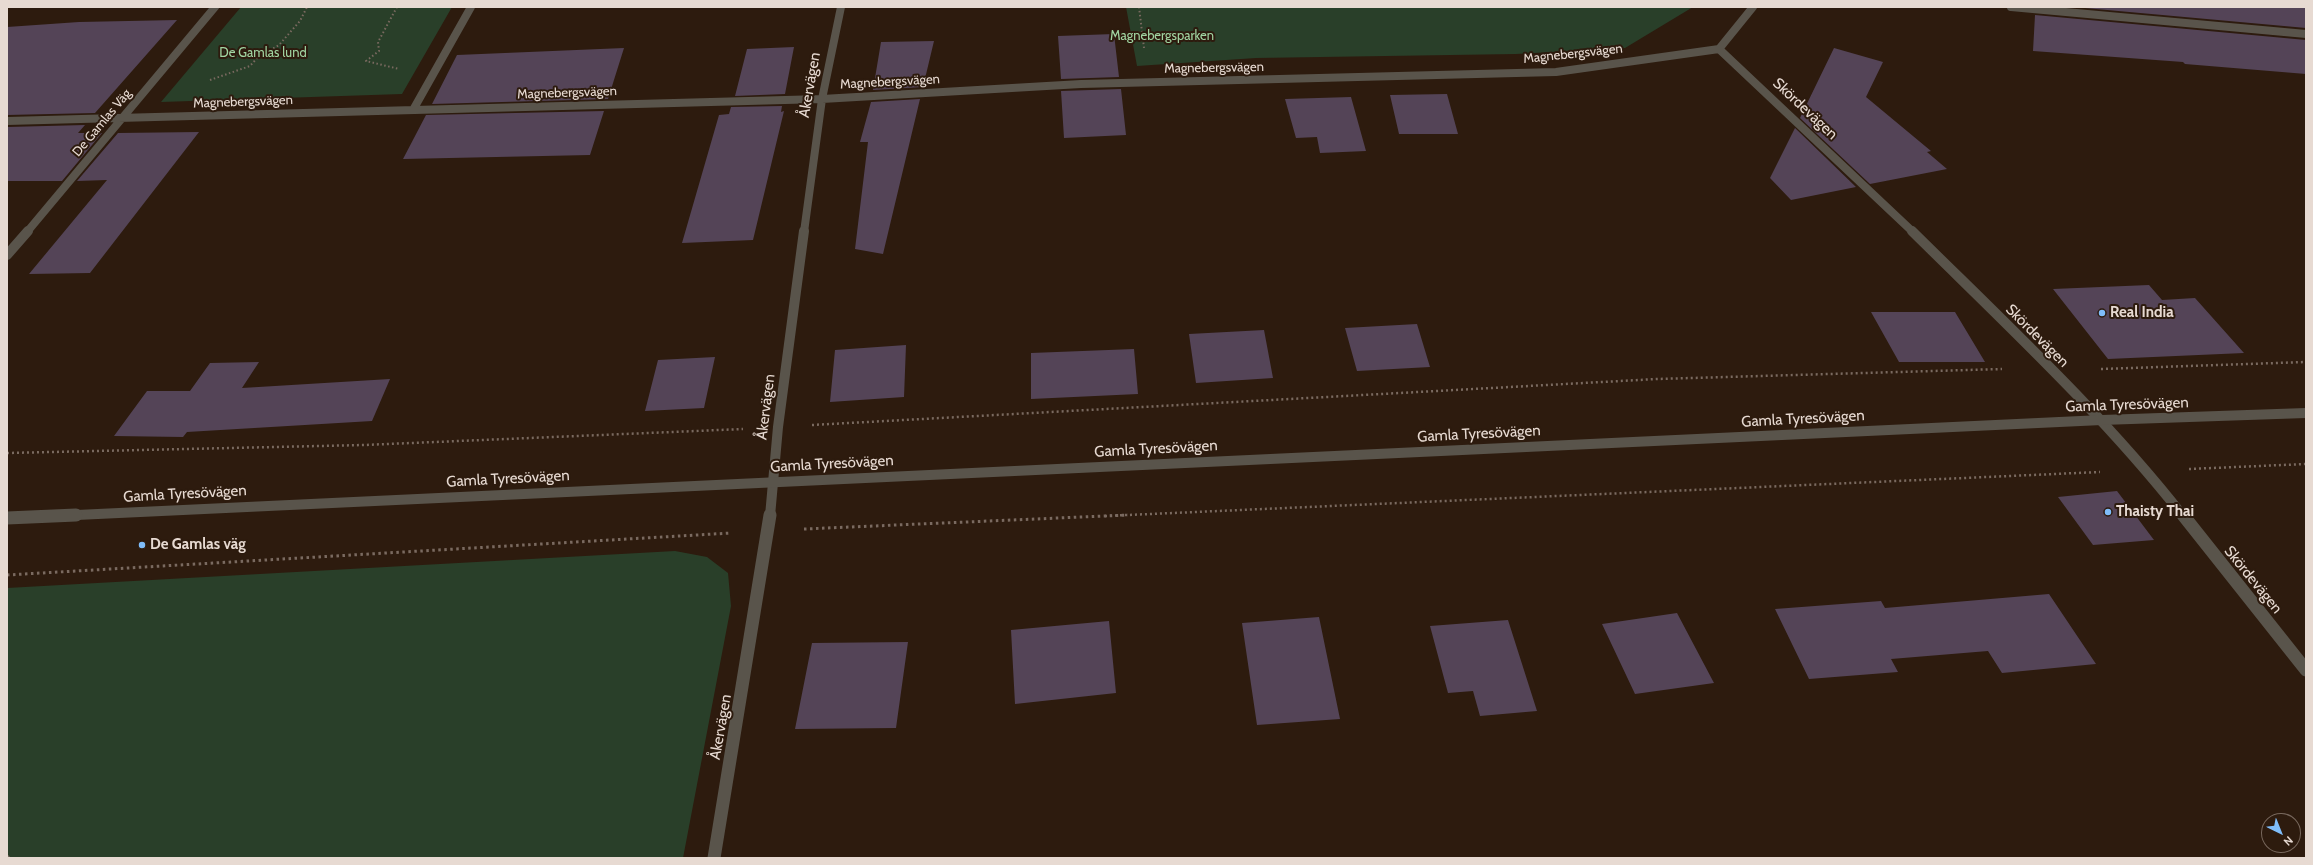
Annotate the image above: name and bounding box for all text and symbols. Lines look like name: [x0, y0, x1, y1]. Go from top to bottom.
park label: Magnebergsparken: [1110, 28, 1214, 44]
street label: Magnebergsvägen: [1523, 41, 1623, 67]
park label: De Gamlas lund: [219, 45, 307, 61]
street label: Åkervägen: [795, 51, 825, 119]
street label: Magnebergsvägen: [1164, 59, 1264, 77]
street label: Magnebergsvägen: [840, 72, 940, 92]
street label: Skördevägen: [1769, 75, 1841, 143]
street label: Magnebergsvägen: [517, 83, 617, 103]
street label: De Gamlas Väg: [69, 86, 135, 160]
street label: Magnebergsvägen: [193, 92, 293, 112]
street label: Skördevägen: [2002, 301, 2072, 371]
place label: Real India: [2110, 304, 2174, 322]
marker: Real India: [2097, 308, 2107, 318]
street label: Åkervägen: [753, 373, 779, 441]
street label: Gamla Tyresövägen: [2065, 394, 2189, 416]
street label: Gamla Tyresövägen: [1741, 407, 1865, 431]
street label: Gamla Tyresövägen: [1417, 422, 1541, 446]
street label: Gamla Tyresövägen: [1094, 437, 1218, 461]
street label: Gamla Tyresövägen: [770, 452, 894, 476]
street label: Gamla Tyresövägen: [446, 467, 570, 491]
street label: Gamla Tyresövägen: [123, 482, 247, 506]
place label: Thaisty Thai: [2116, 503, 2194, 521]
marker: Thaisty Thai: [2103, 507, 2113, 517]
place label: De Gamlas väg: [150, 536, 246, 554]
marker: De Gamlas väg: [137, 540, 147, 550]
street label: Skördevägen: [2220, 543, 2286, 617]
street label: Åkervägen: [706, 693, 736, 761]
north arrow: [2261, 813, 2301, 853]
text: N: [2281, 833, 2296, 849]

